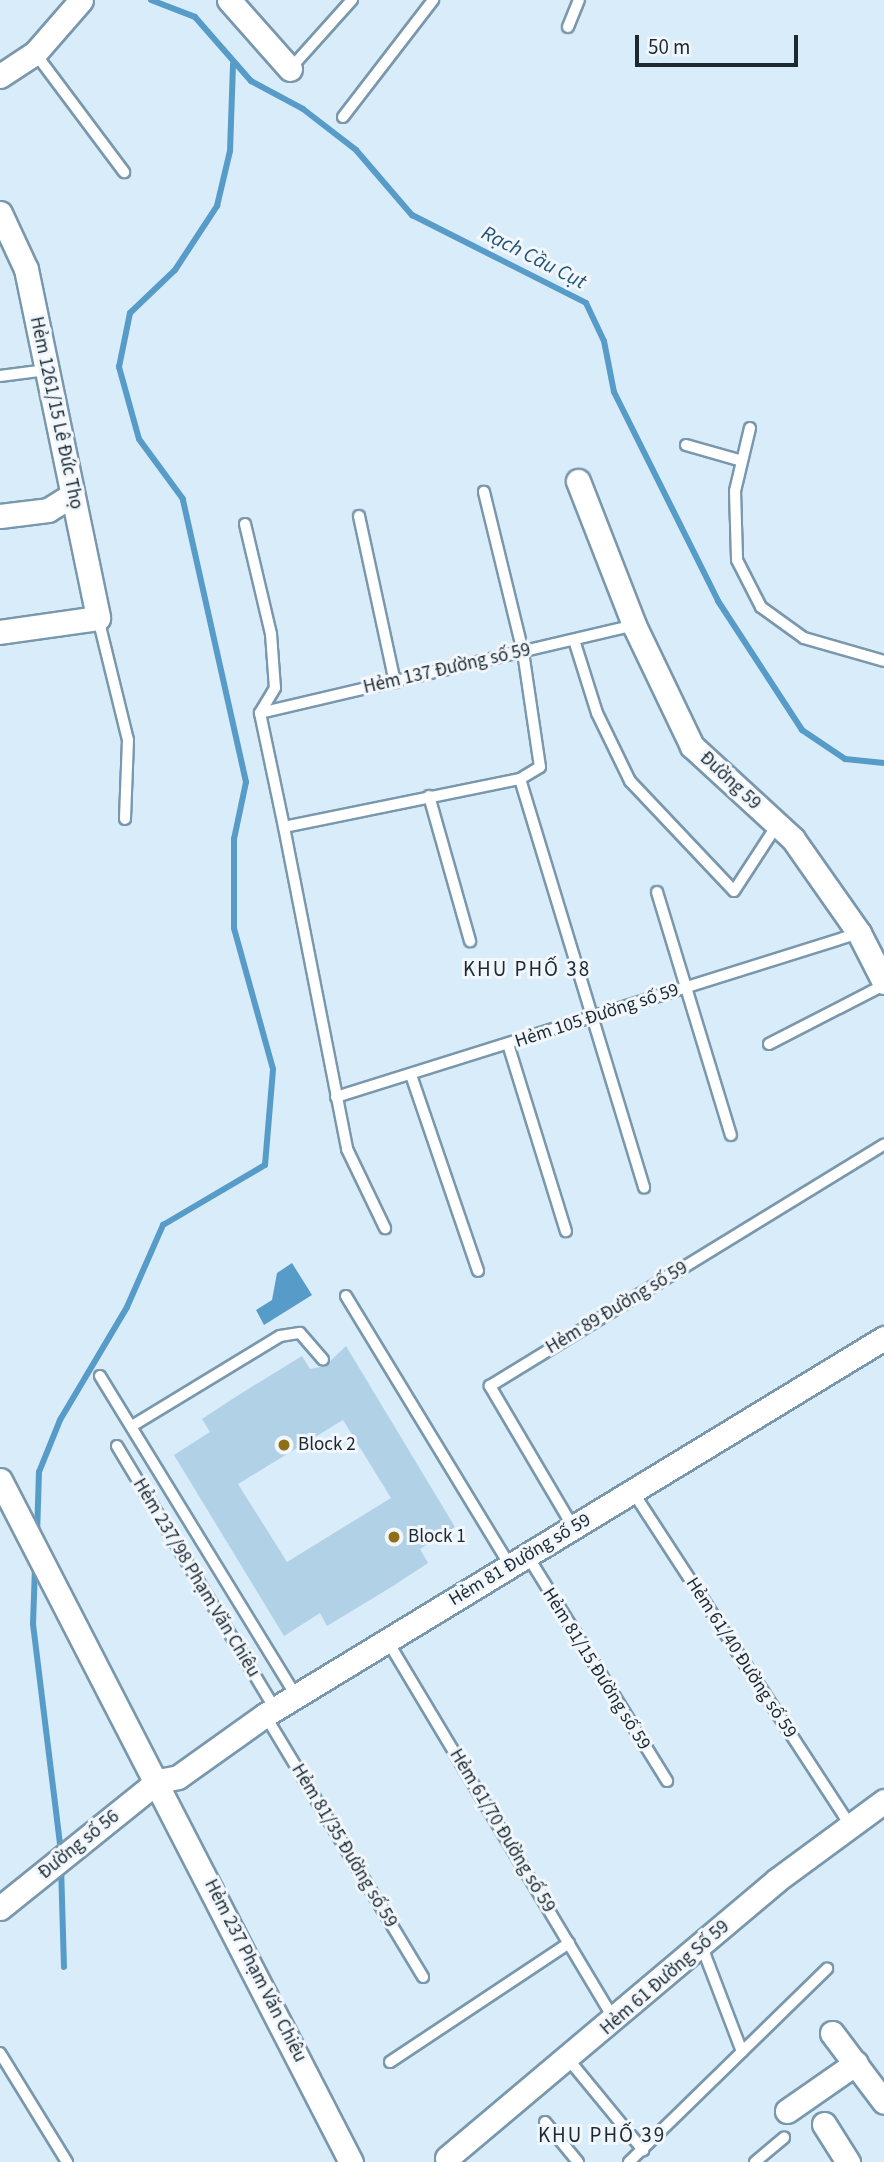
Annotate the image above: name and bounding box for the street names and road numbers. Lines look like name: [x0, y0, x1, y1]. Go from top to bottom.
street label: Hẻm 1261/15 Lê Đức Thọ: [24, 315, 88, 511]
street label: Hẻm 137 Đường số 59: [361, 639, 533, 699]
street label: Đường 59: [695, 747, 765, 815]
street label: Hẻm 105 Đường số 59: [512, 979, 682, 1053]
street label: Hẻm 89 Đường số 59: [542, 1257, 692, 1359]
street label: Hẻm 237/98 Phạm Văn Chiêu: [128, 1474, 264, 1682]
street label: Hẻm 81 Đường số 59: [445, 1509, 595, 1611]
street label: Hẻm 61/40 Đường số 59: [681, 1573, 801, 1743]
street label: Hẻm 81/15 Đường số 59: [537, 1584, 655, 1754]
street label: Hẻm 61/70 Đường số 59: [444, 1745, 560, 1917]
street label: Hẻm 81/35 Đường số 59: [286, 1760, 402, 1932]
street label: Đường số 56: [34, 1805, 124, 1885]
street label: Hẻm 237 Phạm Văn Chiêu: [199, 1876, 311, 2066]
street label: Hẻm 61 Đường Số 59: [596, 1916, 734, 2040]

